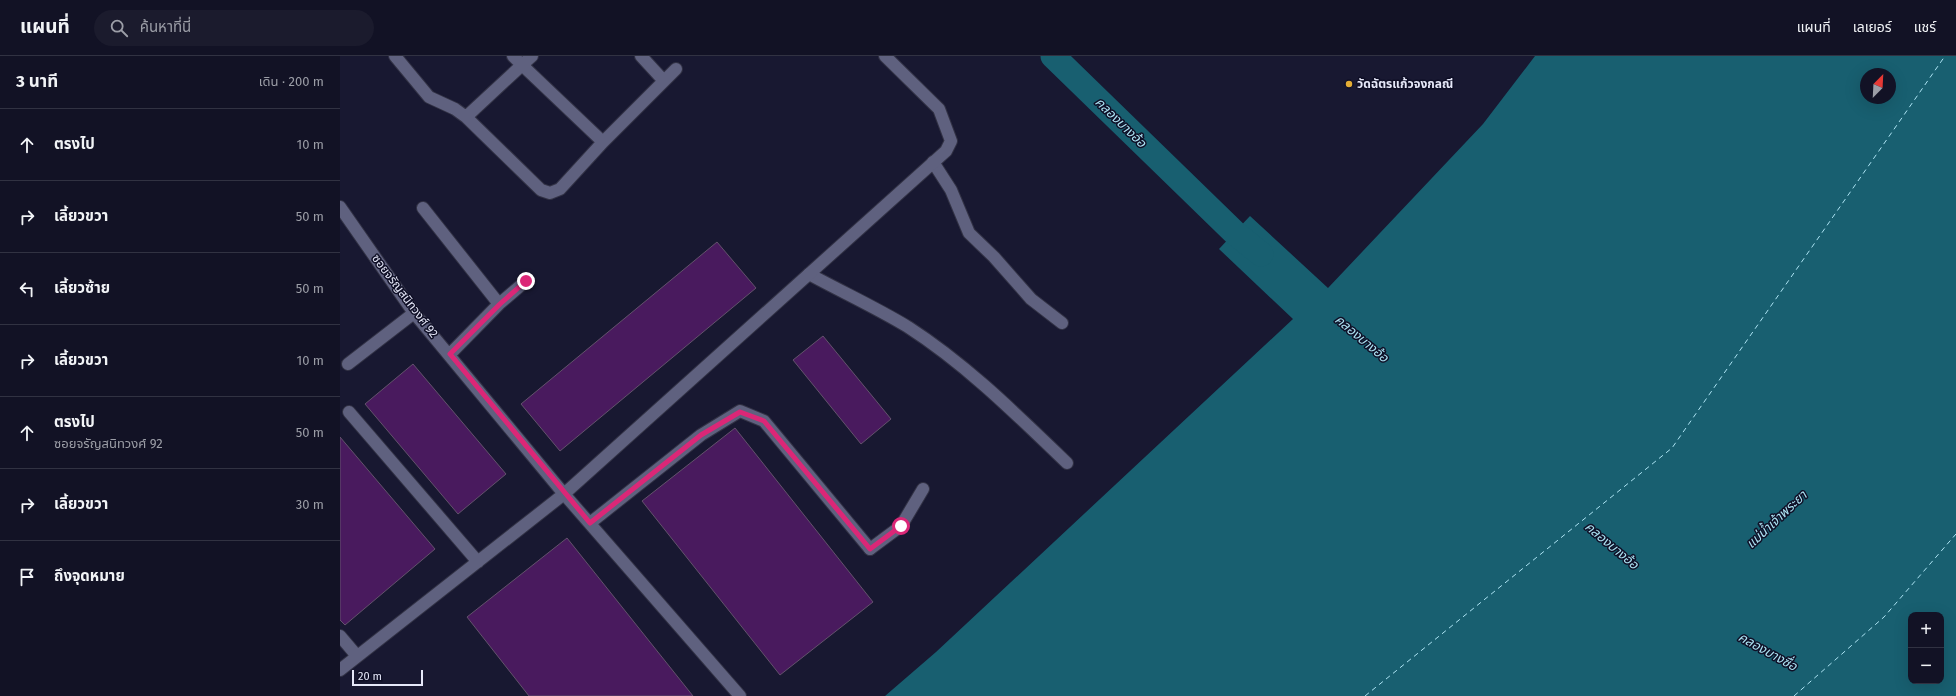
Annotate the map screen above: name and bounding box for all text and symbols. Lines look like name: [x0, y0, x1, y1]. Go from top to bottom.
search box: [94, 10, 374, 46]
text: แผนที่: [20, 15, 70, 38]
icon: search: [108, 17, 130, 39]
text: ค้นหาที่นี่: [140, 18, 191, 36]
text: แผนที่: [1797, 19, 1831, 36]
text: เลเยอร์: [1853, 19, 1892, 36]
text: แชร์: [1914, 19, 1936, 36]
north arrow: [1860, 68, 1896, 104]
text: 3 นาที: [16, 71, 58, 92]
text: เดิน · 200 m: [259, 74, 324, 89]
place label: วัดฉัตรแก้วจงกลณี: [1357, 77, 1453, 91]
marker: วัดฉัตรแก้วจงกลณี: [1344, 79, 1354, 89]
water label: คลองบางอ้อ: [1092, 94, 1150, 151]
icon: ahead: [16, 134, 38, 156]
text: ตรงไป: [54, 135, 95, 153]
text: 10 m: [297, 137, 324, 152]
icon: right: [16, 206, 38, 228]
text: เลี้ยวขวา: [54, 207, 108, 225]
text: 50 m: [296, 209, 324, 224]
street label: ซอยจรัญสนิทวงศ์ 92: [369, 252, 441, 340]
route end: [517, 272, 535, 290]
icon: left: [16, 278, 38, 300]
text: เลี้ยวซ้าย: [54, 279, 110, 297]
text: 50 m: [296, 281, 324, 296]
water label: คลองบางอ้อ: [1332, 312, 1392, 365]
icon: right: [16, 350, 38, 372]
text: เลี้ยวขวา: [54, 351, 108, 369]
text: 10 m: [297, 353, 324, 368]
text: ตรงไป: [54, 413, 95, 431]
icon: ahead: [16, 422, 38, 444]
text: 50 m: [296, 425, 324, 440]
text: ซอยจรัญสนิทวงศ์ 92: [54, 436, 163, 451]
water label: แม่น้ำเจ้าพระยา: [1742, 486, 1810, 551]
icon: right: [16, 494, 38, 516]
text: เลี้ยวขวา: [54, 495, 108, 513]
text: 30 m: [296, 497, 324, 512]
route start: [892, 517, 910, 535]
water label: คลองบางอ้อ: [1582, 519, 1642, 572]
icon: arrive: [16, 566, 38, 588]
text: ถึงจุดหมาย: [54, 567, 125, 585]
map controls: [1908, 612, 1944, 684]
button: +: [1908, 612, 1944, 648]
water label: คลองบางซื่อ: [1736, 627, 1801, 674]
button: −: [1908, 648, 1944, 684]
scale bar: [352, 668, 423, 687]
text: 20 m: [358, 670, 382, 683]

